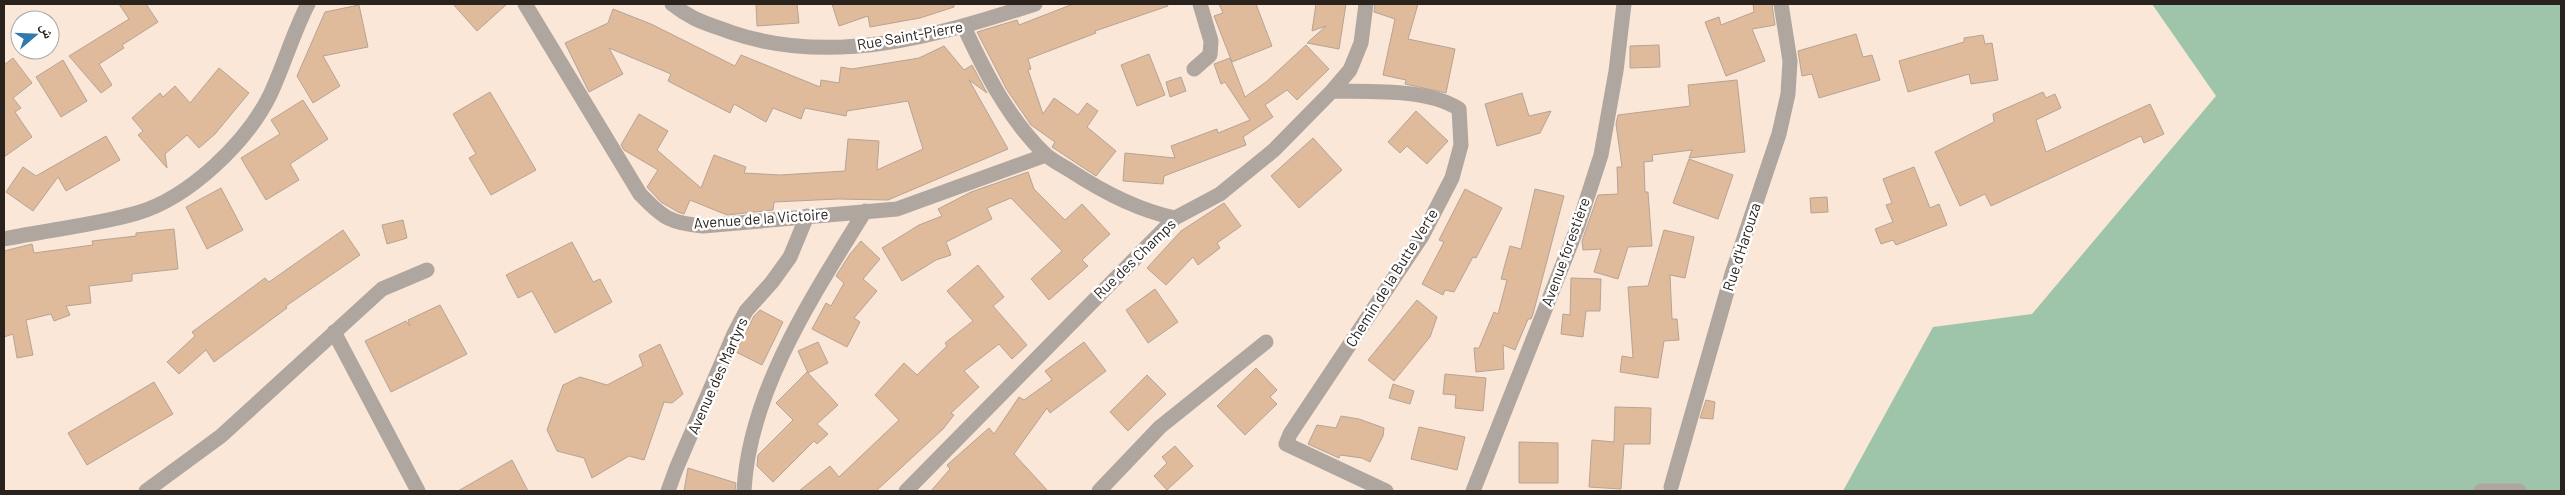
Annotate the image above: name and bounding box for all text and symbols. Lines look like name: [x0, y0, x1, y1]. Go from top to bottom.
north arrow: [10, 10, 60, 60]
street label: Rue Saint-Pierre: [855, 17, 964, 53]
text: ش: [36, 21, 58, 41]
street label: Avenue forestière: [1537, 195, 1593, 309]
street label: Rue d'Harouza: [1718, 200, 1764, 293]
street label: Avenue de la Victoire: [693, 204, 829, 232]
street label: Chemin de la Butte Verte: [1341, 205, 1441, 350]
street label: Rue des Champs: [1089, 215, 1179, 302]
street label: Avenue des Martyrs: [683, 314, 751, 437]

